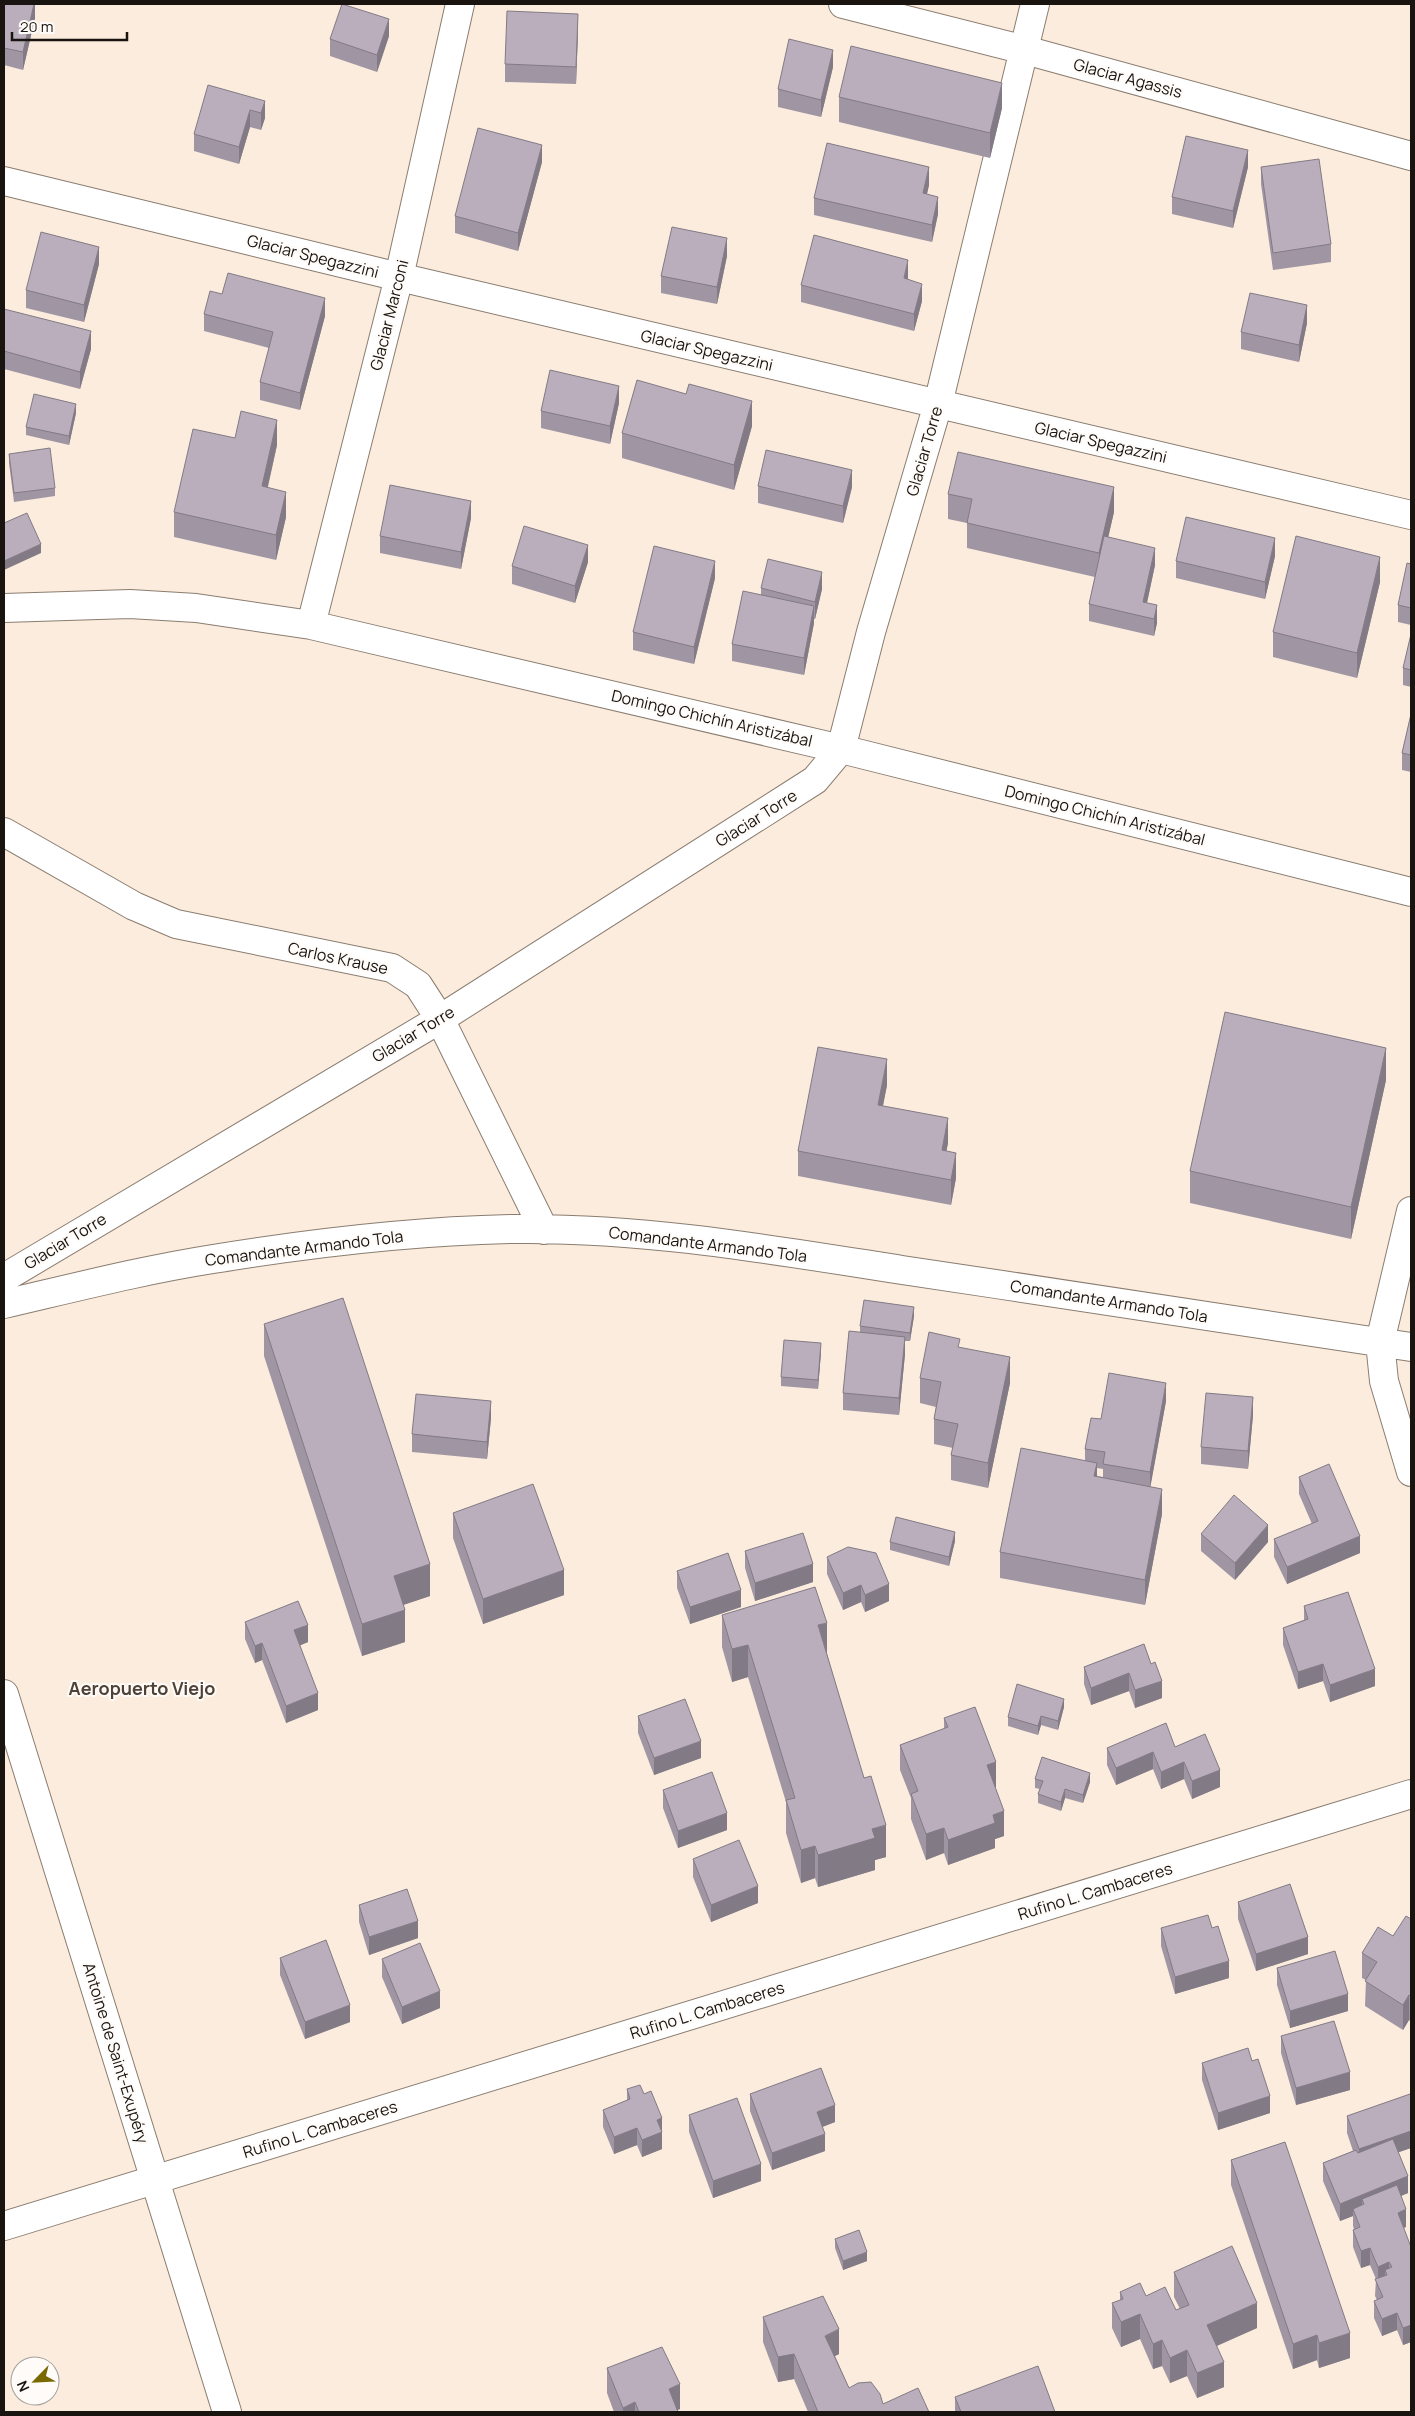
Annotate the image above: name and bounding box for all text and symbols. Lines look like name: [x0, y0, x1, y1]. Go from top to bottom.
scale bar: [12, 10, 128, 42]
text: 20 m: [20, 16, 53, 37]
street label: Glaciar Agassis: [1071, 53, 1185, 103]
street label: Glaciar Spegazzini: [245, 229, 381, 283]
street label: Glaciar Marconi: [365, 257, 413, 373]
street label: Glaciar Spegazzini: [639, 324, 775, 376]
street label: Glaciar Torre: [901, 403, 947, 499]
street label: Glaciar Spegazzini: [1033, 416, 1169, 468]
street label: Domingo Chichín Aristizábal: [609, 684, 815, 752]
street label: Domingo Chichín Aristizábal: [1002, 779, 1208, 851]
street label: Glaciar Torre: [711, 784, 801, 852]
street label: Carlos Krause: [286, 937, 390, 979]
street label: Glaciar Torre: [368, 1001, 458, 1067]
street label: Glaciar Torre: [20, 1208, 110, 1274]
street label: Comandante Armando Tola: [608, 1221, 808, 1267]
street label: Comandante Armando Tola: [204, 1225, 404, 1271]
street label: Comandante Armando Tola: [1009, 1275, 1209, 1327]
district label: Aeropuerto Viejo: [69, 1676, 215, 1700]
street label: Rufino L. Cambaceres: [1015, 1857, 1175, 1925]
street label: Antoine de Saint-Exupéry: [78, 1960, 154, 2147]
street label: Rufino L. Cambaceres: [627, 1976, 787, 2044]
street label: Rufino L. Cambaceres: [240, 2095, 400, 2163]
north arrow: [10, 2356, 60, 2406]
text: N: [12, 2378, 33, 2395]

